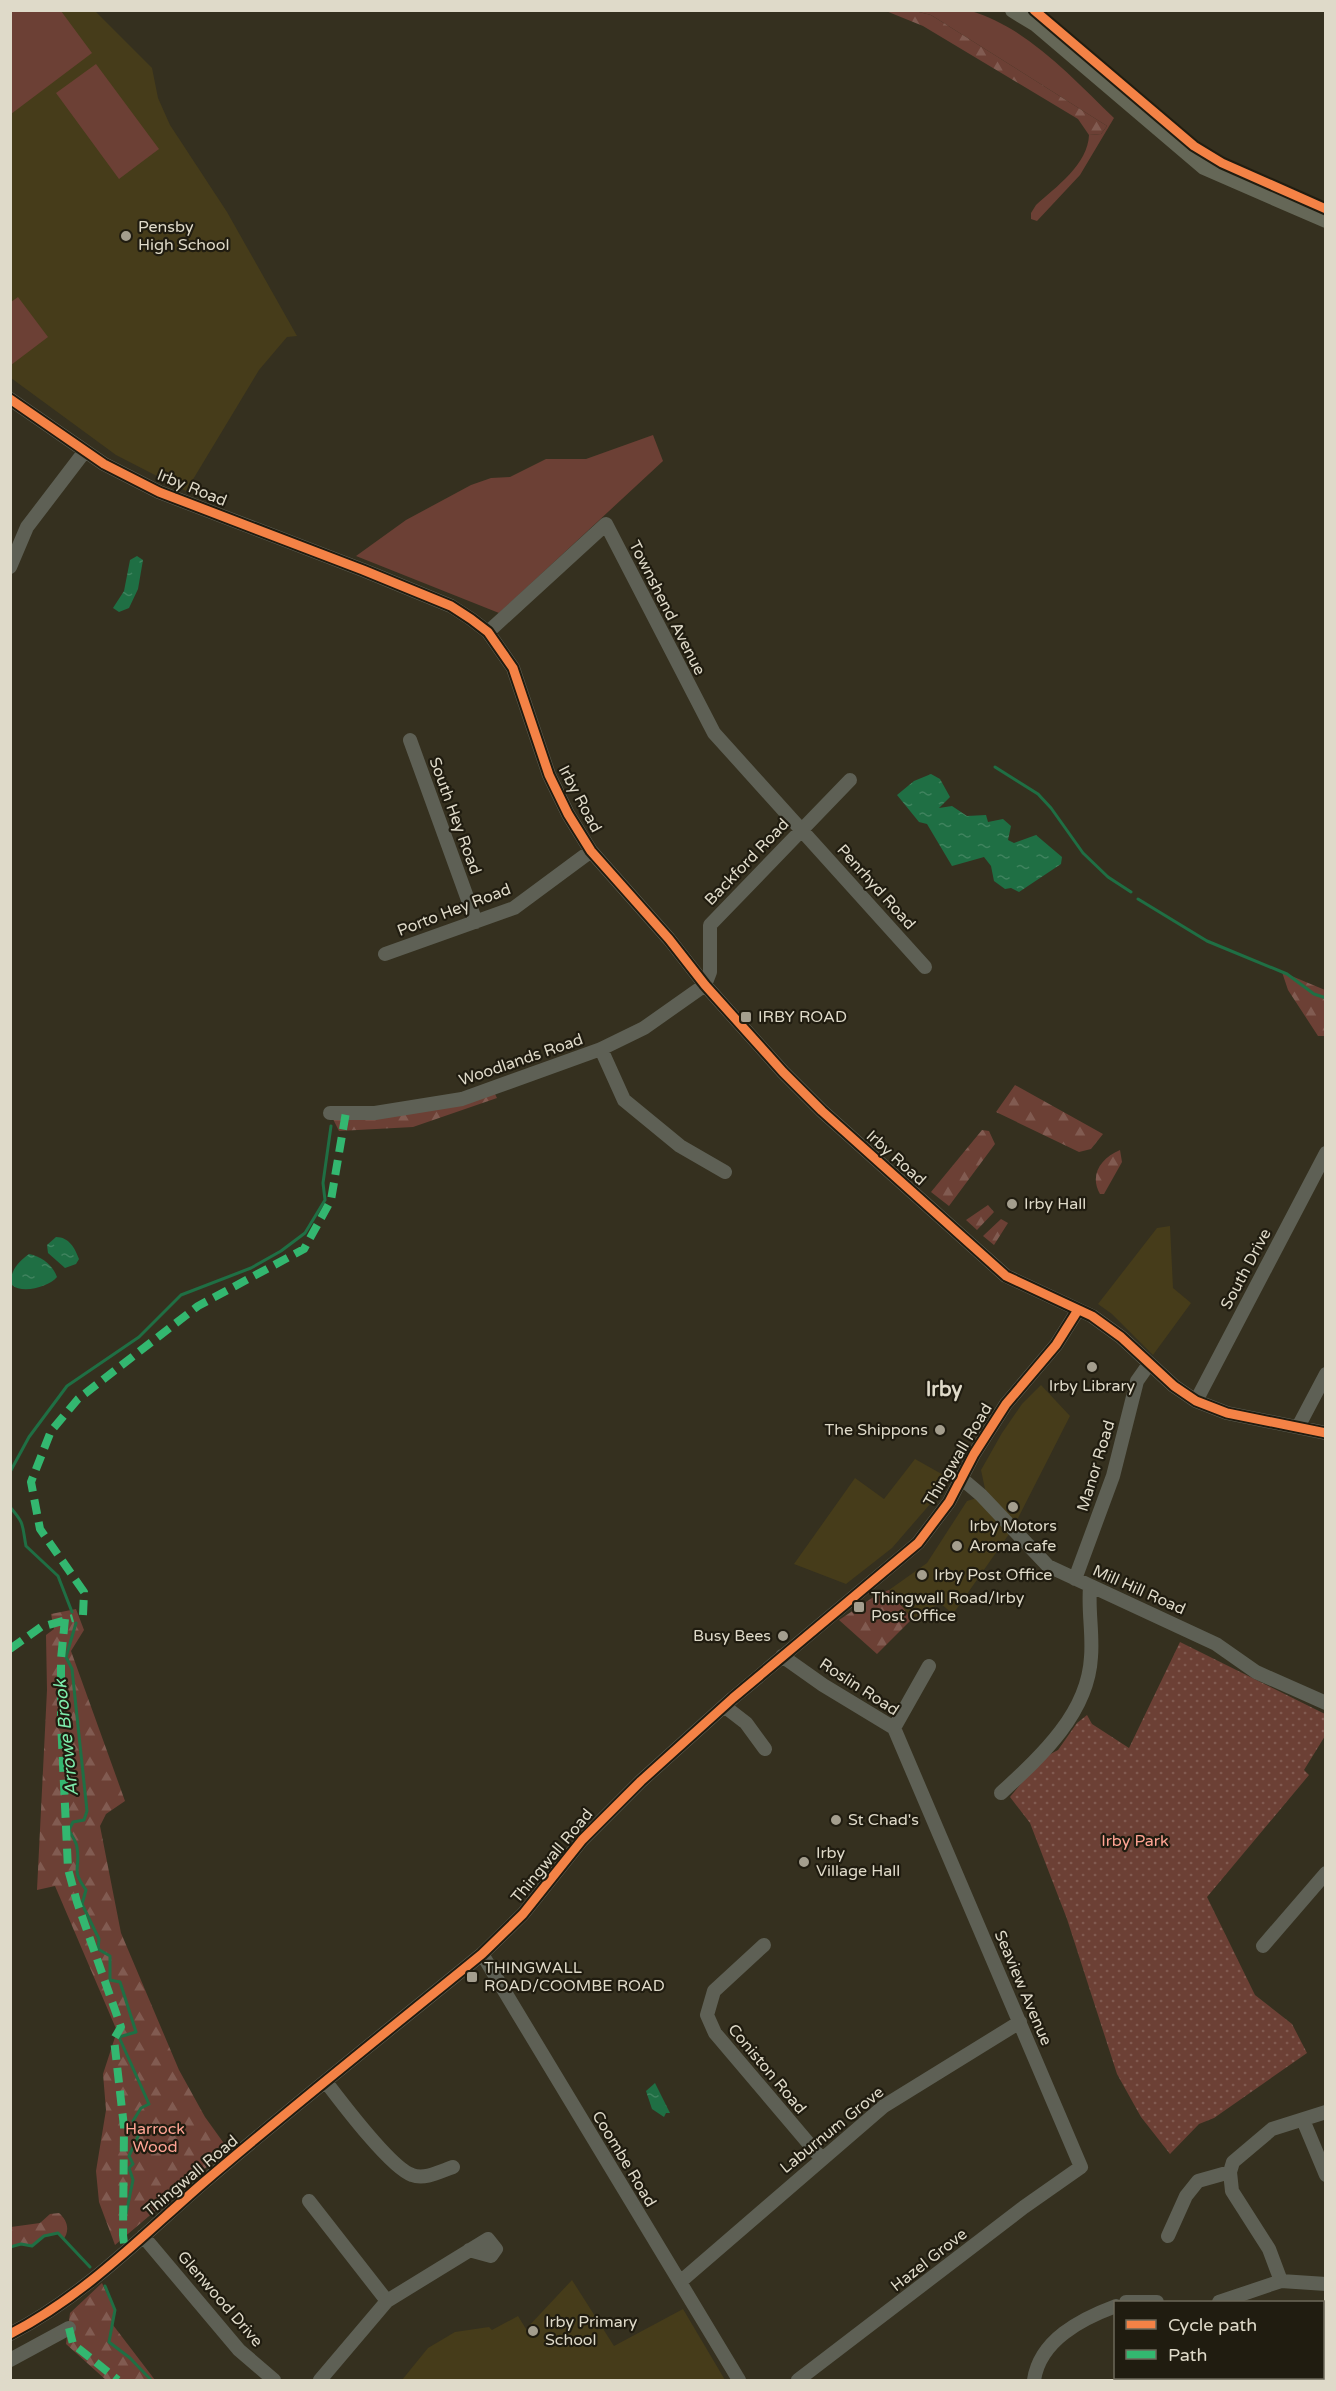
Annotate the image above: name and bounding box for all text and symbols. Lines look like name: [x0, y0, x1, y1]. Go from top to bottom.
place label: Pensby High School: [138, 217, 229, 255]
marker: Pensby High School: [119, 229, 133, 243]
street label: Irby Road: [154, 465, 230, 511]
street label: Townshend Avenue: [624, 537, 710, 679]
street label: South Hey Road: [425, 755, 485, 877]
street label: Irby Road: [554, 762, 606, 836]
street label: Backford Road: [701, 814, 793, 910]
street label: Penrhyd Road: [832, 840, 920, 934]
street label: Porto Hey Road: [394, 879, 514, 941]
place label: IRBY ROAD: [758, 1007, 847, 1027]
marker: IRBY ROAD: [739, 1010, 753, 1024]
street label: Woodlands Road: [456, 1029, 586, 1091]
street label: Irby Road: [862, 1126, 930, 1190]
place label: Irby Hall: [1024, 1194, 1086, 1214]
marker: Irby Hall: [1005, 1197, 1019, 1211]
street label: South Drive: [1216, 1225, 1276, 1313]
marker: Irby Library: [1085, 1360, 1099, 1374]
place label: Irby Library: [1049, 1376, 1136, 1396]
district label: Irby: [926, 1378, 962, 1402]
street label: Thingwall Road: [919, 1400, 997, 1510]
street label: Manor Road: [1073, 1418, 1119, 1514]
place label: The Shippons: [825, 1420, 928, 1440]
marker: The Shippons: [933, 1423, 947, 1437]
marker: Irby Motors: [1006, 1500, 1020, 1514]
place label: Irby Motors: [969, 1516, 1057, 1536]
place label: Aroma cafe: [969, 1536, 1056, 1556]
marker: Aroma cafe: [950, 1539, 964, 1553]
street label: Mill Hill Road: [1089, 1561, 1189, 1619]
place label: Irby Post Office: [934, 1565, 1052, 1585]
marker: Irby Post Office: [915, 1568, 929, 1582]
place label: Thingwall Road/Irby Post Office: [871, 1588, 1025, 1626]
marker: Thingwall Road/Irby Post Office: [852, 1600, 866, 1614]
place label: Busy Bees: [693, 1626, 771, 1646]
marker: Busy Bees: [776, 1629, 790, 1643]
street label: Roslin Road: [815, 1654, 903, 1720]
water label: Arrowe Brook: [49, 1677, 83, 1797]
street label: Thingwall Road: [507, 1805, 597, 1907]
place label: St Chad's: [848, 1810, 919, 1830]
marker: St Chad's: [829, 1813, 843, 1827]
park label: Irby Park: [1101, 1831, 1169, 1851]
place label: Irby Village Hall: [816, 1843, 900, 1881]
marker: Irby Village Hall: [797, 1855, 811, 1869]
street label: Seaview Avenue: [990, 1927, 1056, 2049]
place label: THINGWALL ROAD/COOMBE ROAD: [484, 1958, 665, 1996]
marker: THINGWALL ROAD/COOMBE ROAD: [465, 1970, 479, 1984]
street label: Coniston Road: [723, 2020, 811, 2118]
street label: Laburnum Grove: [776, 2082, 888, 2178]
street label: Coombe Road: [587, 2107, 661, 2211]
park label: Harrock Wood: [125, 2119, 185, 2157]
street label: Thingwall Road: [140, 2131, 242, 2221]
street label: Hazel Grove: [887, 2224, 971, 2296]
street label: Glenwood Drive: [173, 2247, 267, 2351]
legend: [1114, 2301, 1324, 2379]
place label: Irby Primary School: [545, 2312, 638, 2350]
text: Cycle path: [1168, 2314, 1257, 2336]
marker: Irby Primary School: [526, 2324, 540, 2338]
text: Path: [1168, 2344, 1207, 2366]

